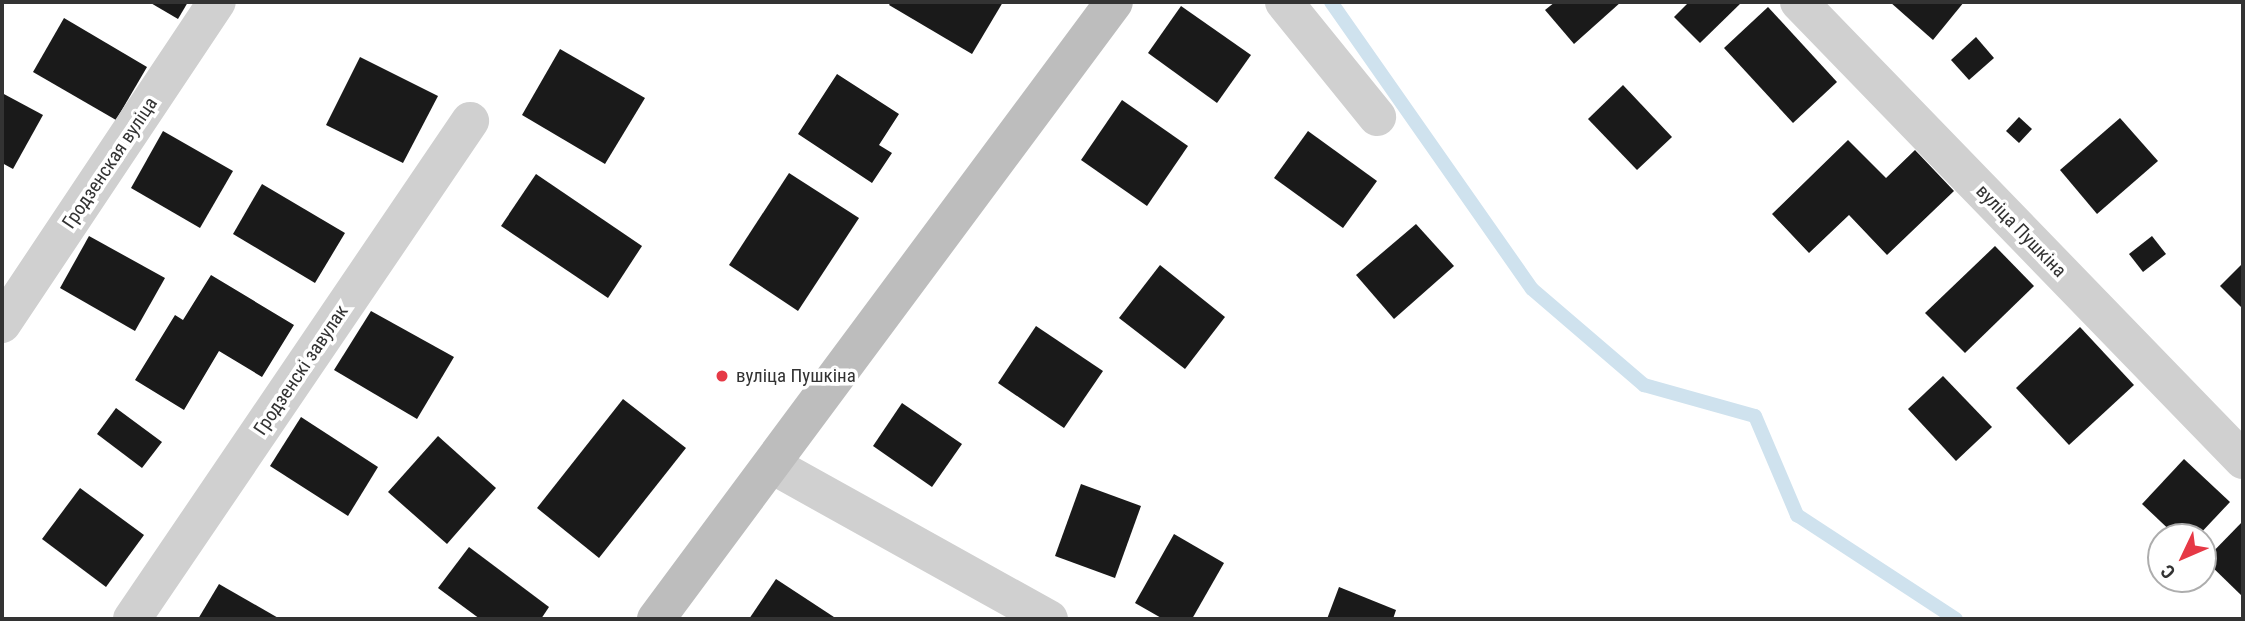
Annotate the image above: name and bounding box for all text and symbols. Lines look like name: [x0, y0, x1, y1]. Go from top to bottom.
street label: Гродзенская вуліца: [58, 93, 162, 233]
street label: вуліца Пушкіна: [1971, 180, 2071, 282]
street label: Гродзенскі завулак: [249, 301, 353, 439]
place label: вуліца Пушкіна: [736, 365, 856, 387]
marker: вуліца Пушкіна: [714, 368, 730, 384]
north arrow: [2147, 523, 2217, 593]
text: С: [2156, 560, 2180, 583]

